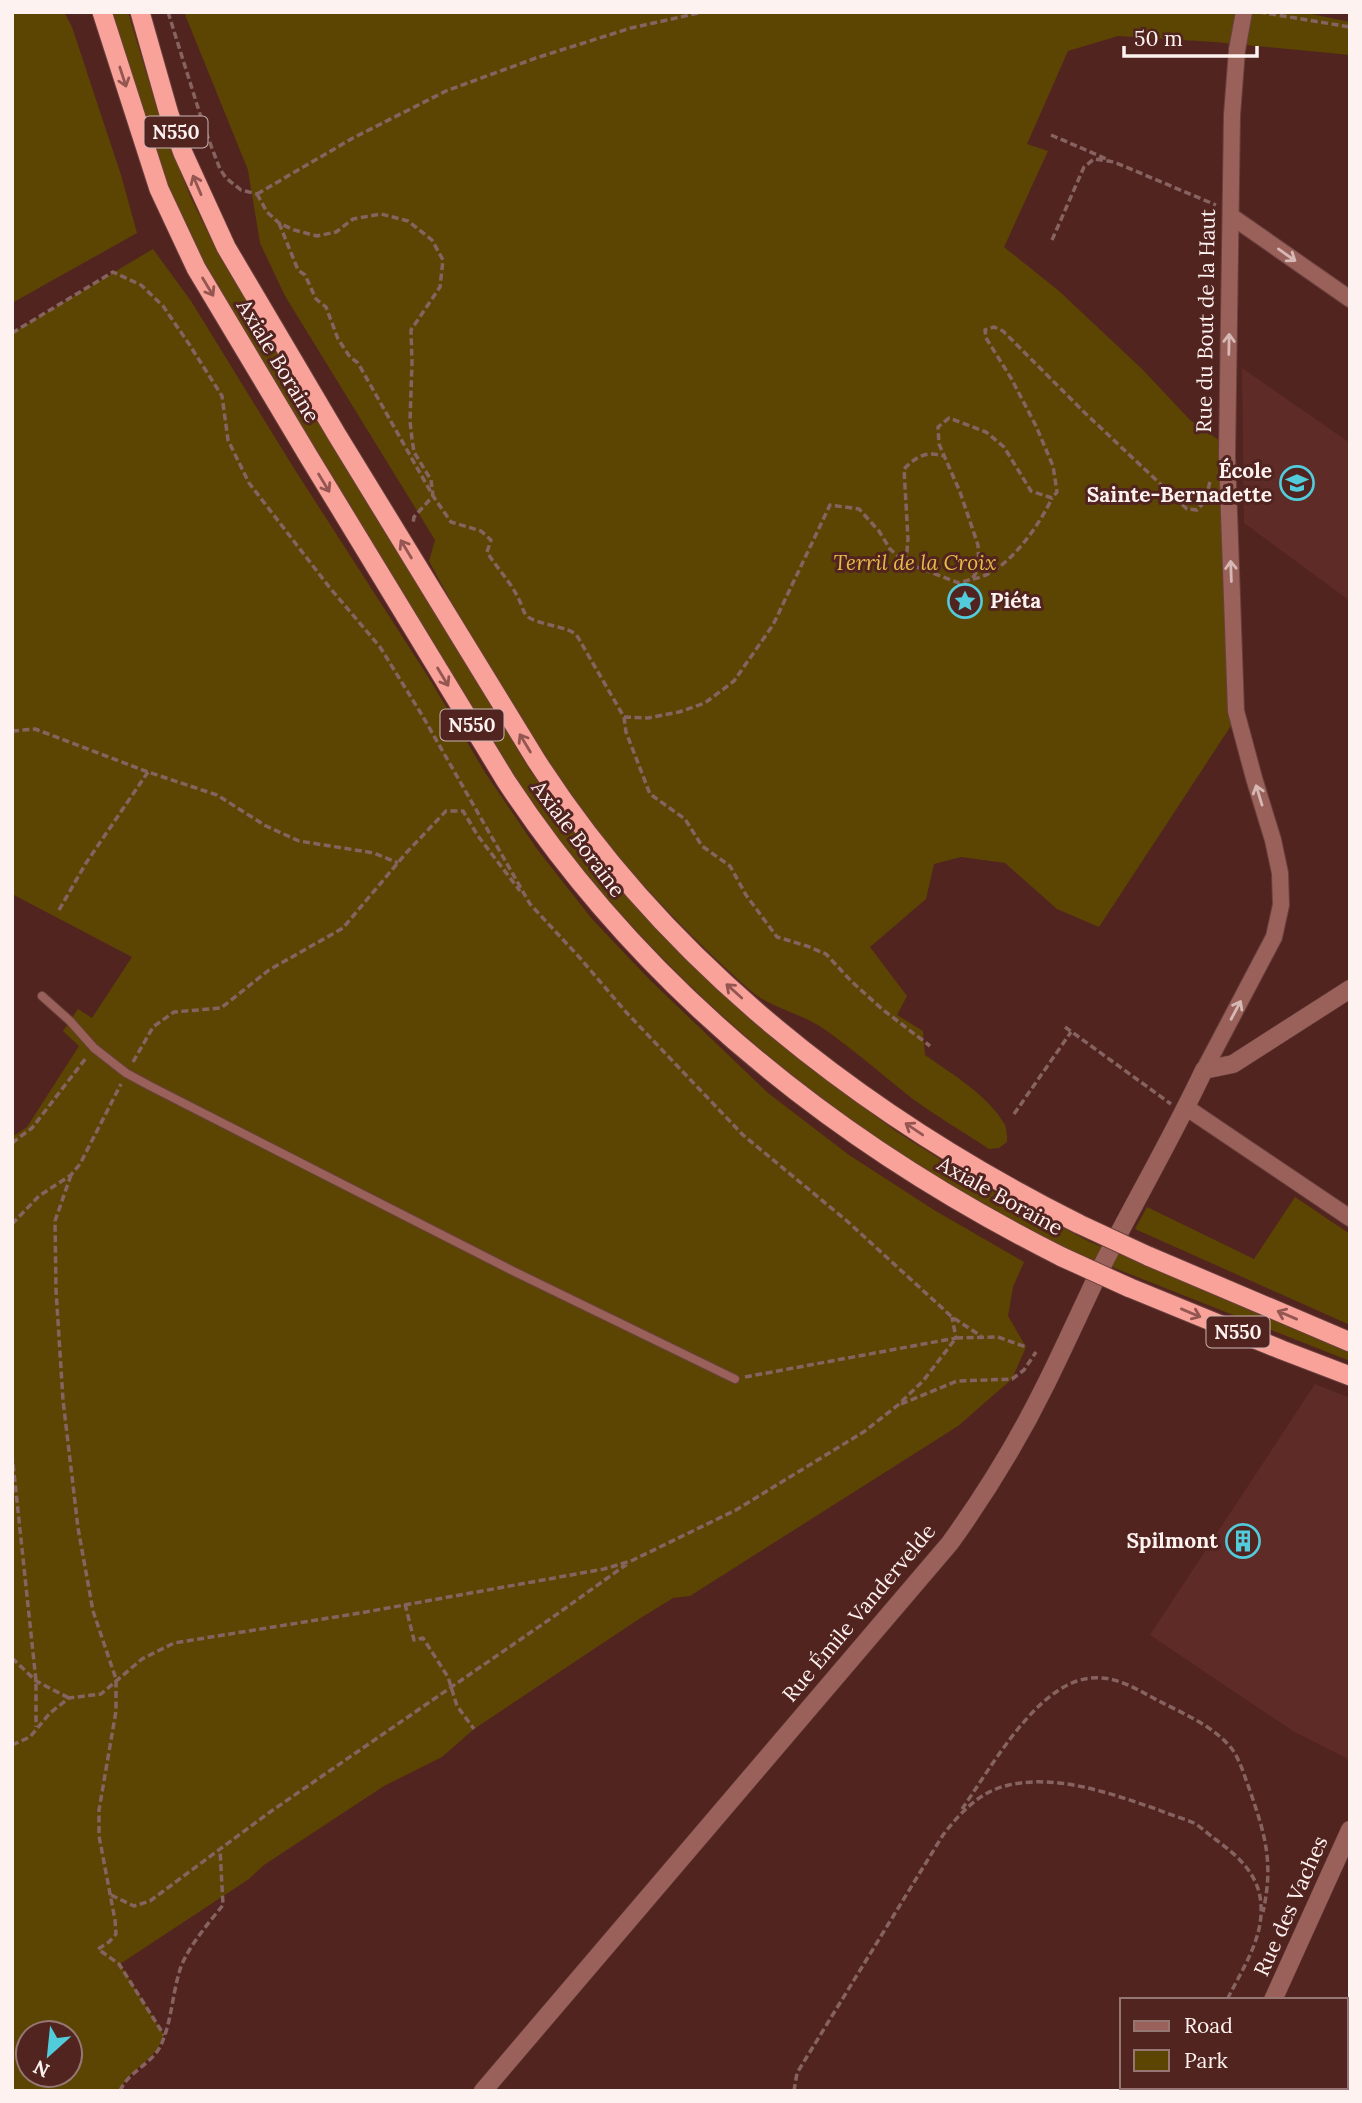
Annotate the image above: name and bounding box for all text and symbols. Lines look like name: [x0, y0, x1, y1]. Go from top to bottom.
scale bar: [1124, 14, 1257, 58]
text: 50 m: [1134, 25, 1183, 52]
one-way arrow: [118, 66, 130, 88]
road number: N550: [144, 116, 208, 148]
one-way arrow: [190, 175, 203, 197]
street label: Rue du Bout de la Haut: [1190, 208, 1221, 433]
one-way arrow: [1277, 248, 1296, 262]
one-way arrow: [201, 277, 215, 297]
street label: Axiale Boraine: [230, 293, 326, 427]
one-way arrow: [1223, 332, 1236, 355]
place label: École Sainte-Bernadette: [1087, 457, 1272, 508]
school or university icon: École Sainte-Bernadette: [1278, 464, 1316, 502]
one-way arrow: [318, 472, 332, 492]
one-way arrow: [399, 539, 413, 559]
park label: Terril de la Croix: [834, 549, 996, 576]
one-way arrow: [1225, 560, 1238, 583]
place icon: Piéta: [946, 582, 984, 620]
place label: Piéta: [990, 587, 1041, 614]
one-way arrow: [435, 667, 450, 686]
road number: N550: [440, 710, 504, 740]
one-way arrow: [518, 733, 532, 753]
street label: Axiale Boraine: [525, 774, 631, 902]
one-way arrow: [1252, 785, 1265, 807]
one-way arrow: [725, 983, 743, 999]
one-way arrow: [1230, 1000, 1243, 1021]
one-way arrow: [905, 1122, 924, 1137]
street label: Axiale Boraine: [932, 1149, 1068, 1241]
one-way arrow: [1179, 1307, 1201, 1320]
one-way arrow: [1277, 1308, 1298, 1321]
road number: N550: [1206, 1316, 1270, 1348]
street label: Rue Émile Vandervelde: [776, 1518, 941, 1707]
building icon: Spilmont: [1224, 1522, 1262, 1560]
place label: Spilmont: [1126, 1527, 1218, 1554]
street label: Rue des Vaches: [1248, 1831, 1334, 1980]
legend: [1120, 1998, 1348, 2089]
text: Road: [1184, 2012, 1233, 2039]
north arrow: [14, 2019, 84, 2089]
text: Park: [1184, 2047, 1228, 2074]
text: N: [29, 2055, 53, 2083]

